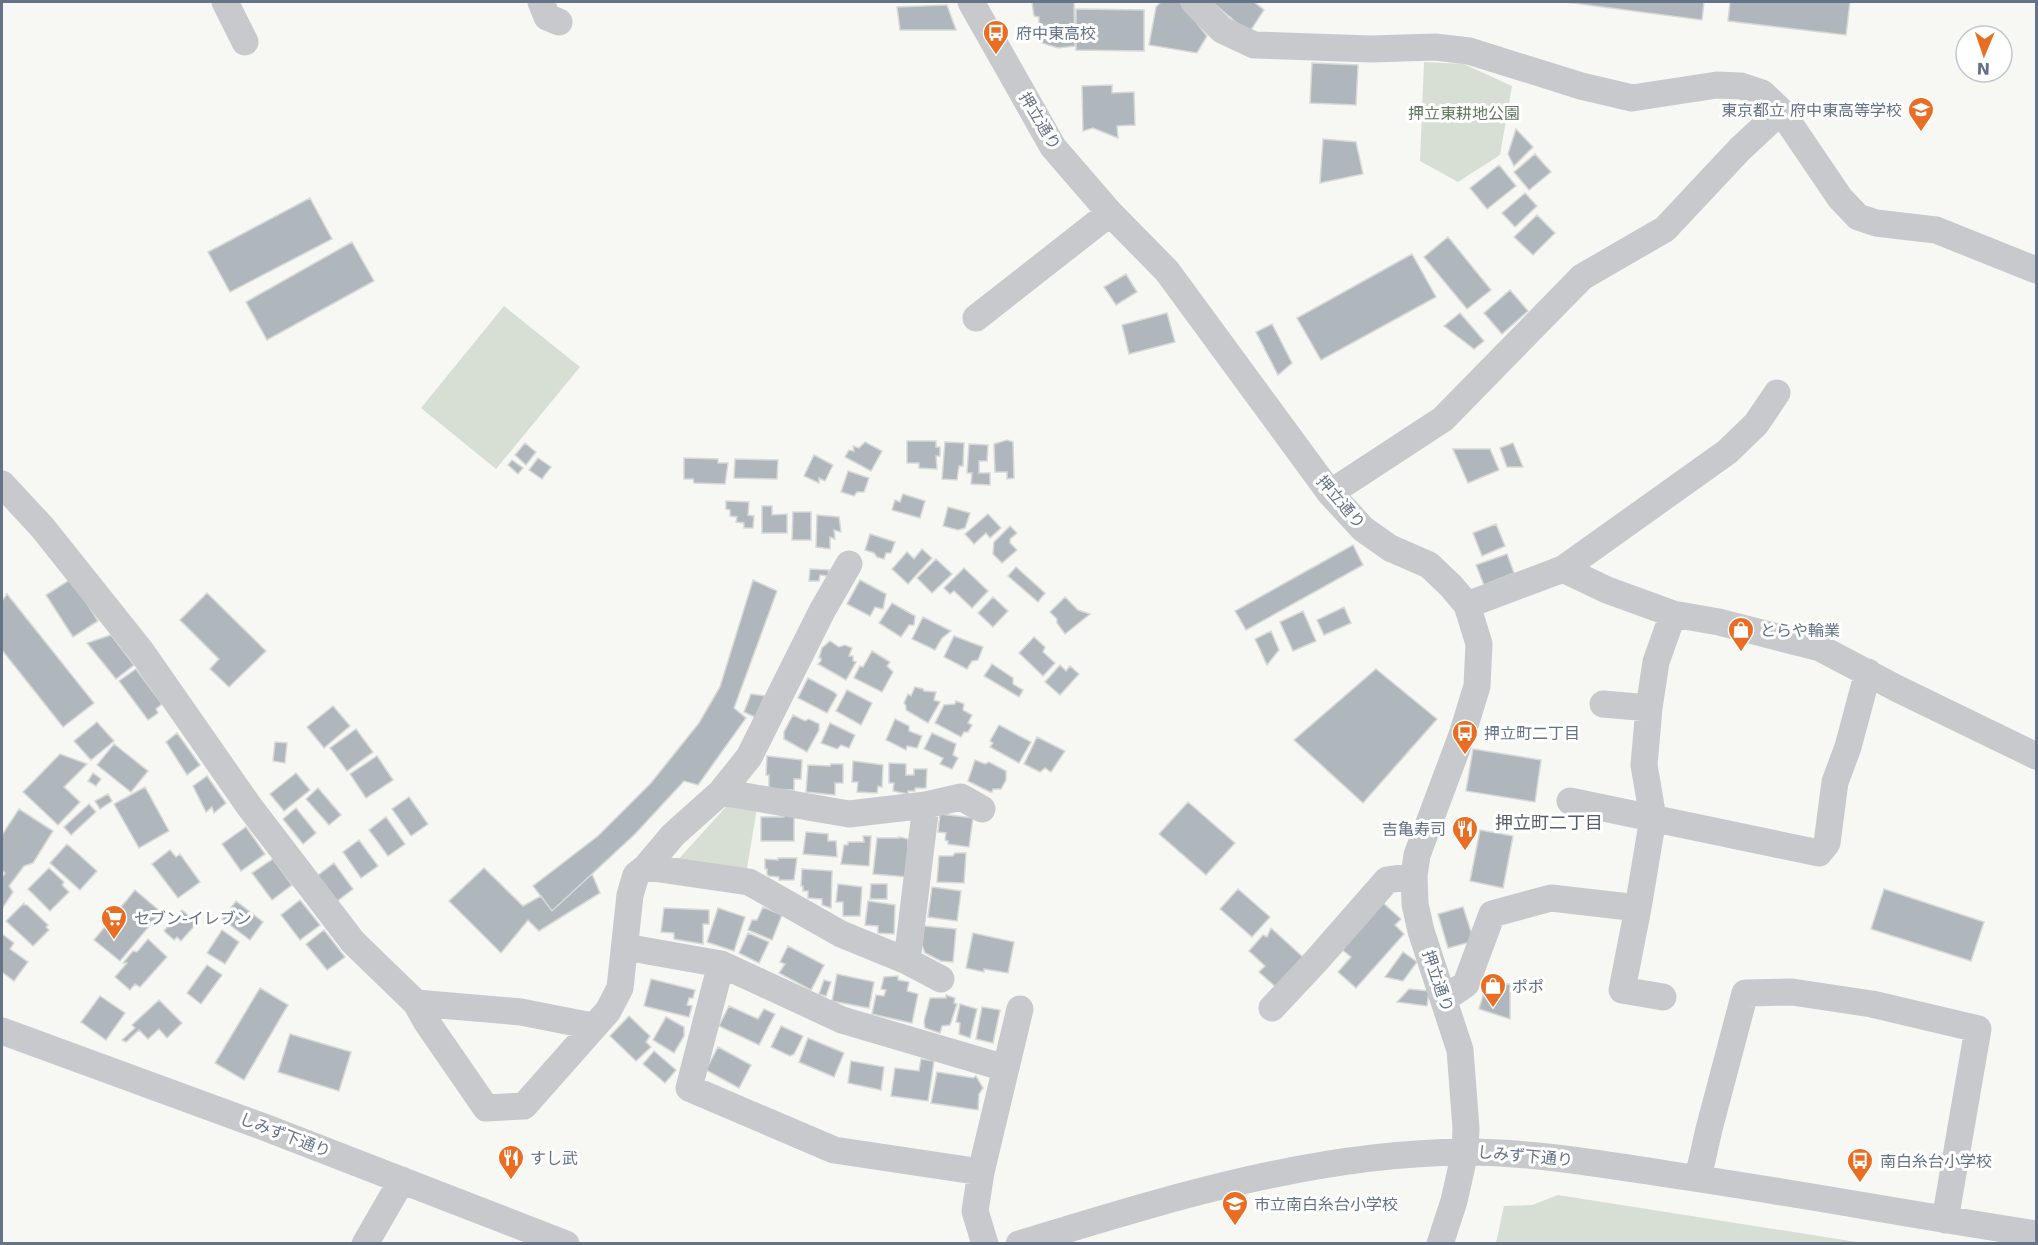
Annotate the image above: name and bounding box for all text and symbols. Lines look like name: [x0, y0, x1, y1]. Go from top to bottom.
bus stop icon: 府中東高校: [981, 18, 1011, 56]
place label: 府中東高校: [1016, 24, 1096, 43]
north arrow: [1954, 24, 2014, 84]
text: N: [1976, 59, 1991, 78]
street label: 押立通り: [1015, 89, 1065, 153]
school or university icon: 東京都立 府中東高等学校: [1906, 95, 1936, 133]
place label: 東京都立 府中東高等学校: [1721, 101, 1902, 120]
park label: 押立東耕地公園: [1408, 104, 1520, 123]
street label: 押立通り: [1313, 472, 1369, 532]
shop icon: とらや輪業: [1726, 615, 1756, 653]
place label: とらや輪業: [1760, 621, 1840, 640]
bus stop icon: 押立町二丁目: [1450, 718, 1480, 756]
place label: 押立町二丁目: [1484, 724, 1580, 743]
district label: 押立町二丁目: [1495, 812, 1603, 833]
restaurant icon: 吉亀寿司: [1450, 814, 1480, 852]
place label: 吉亀寿司: [1382, 820, 1446, 839]
supermarket icon: セブン-イレブン: [99, 903, 129, 941]
place label: セブン-イレブン: [134, 909, 252, 928]
street label: 押立通り: [1419, 948, 1457, 1014]
shop icon: ポポ: [1478, 971, 1508, 1009]
place label: ポポ: [1512, 977, 1544, 996]
street label: しみず下通り: [237, 1109, 333, 1161]
street label: しみず下通り: [1476, 1142, 1574, 1170]
restaurant icon: すし武: [496, 1143, 526, 1181]
bus stop icon: 南白糸台小学校: [1845, 1146, 1875, 1184]
place label: すし武: [530, 1149, 578, 1168]
place label: 南白糸台小学校: [1880, 1152, 1992, 1171]
school or university icon: 市立南白糸台小学校: [1220, 1189, 1250, 1227]
place label: 市立南白糸台小学校: [1254, 1195, 1398, 1214]

